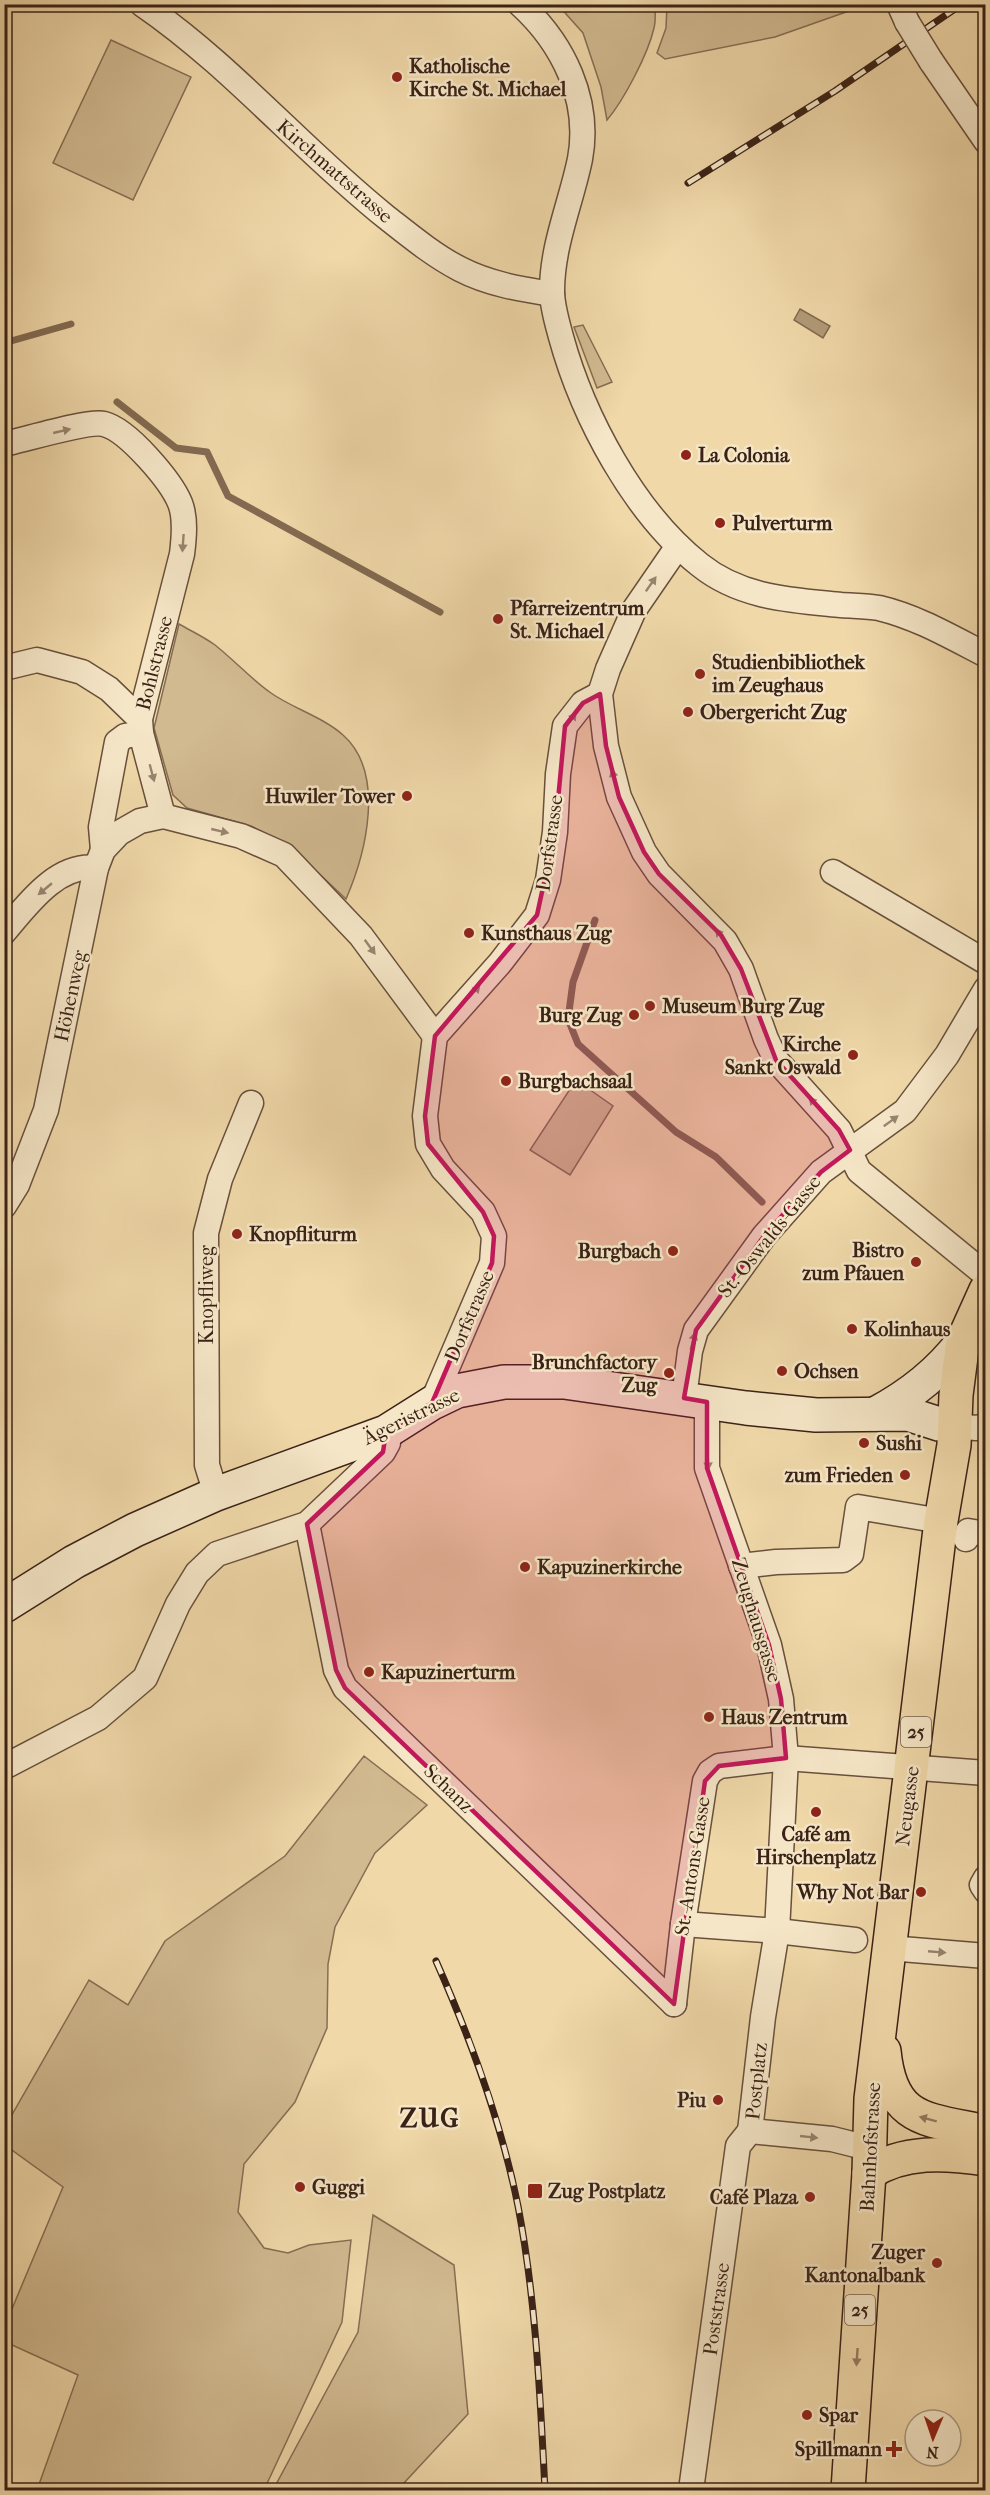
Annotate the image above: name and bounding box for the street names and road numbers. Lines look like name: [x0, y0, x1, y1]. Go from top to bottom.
street label: Kirchmattstrasse: [272, 115, 397, 228]
street label: Bohlstrasse: [132, 613, 177, 713]
street label: Dorfstrasse: [531, 793, 568, 893]
street label: Höhenweg: [50, 948, 91, 1044]
street label: St.-Oswalds-Gasse: [713, 1171, 826, 1302]
street label: Knopfliweg: [195, 1245, 218, 1345]
street label: Dorfstrasse: [440, 1267, 499, 1365]
street label: Ägeristrasse: [358, 1382, 463, 1450]
street label: Zeughausgasse: [727, 1555, 786, 1685]
road number: 25: [901, 1717, 931, 1747]
street label: Schanz: [419, 1759, 478, 1818]
street label: Neugasse: [891, 1765, 924, 1847]
street label: St.-Antons-Gasse: [670, 1795, 715, 1937]
street label: Postplatz: [741, 2041, 772, 2121]
street label: Bahnhofstrasse: [856, 2082, 885, 2212]
street label: Poststrasse: [699, 2261, 734, 2357]
road number: 25: [845, 2295, 875, 2325]

